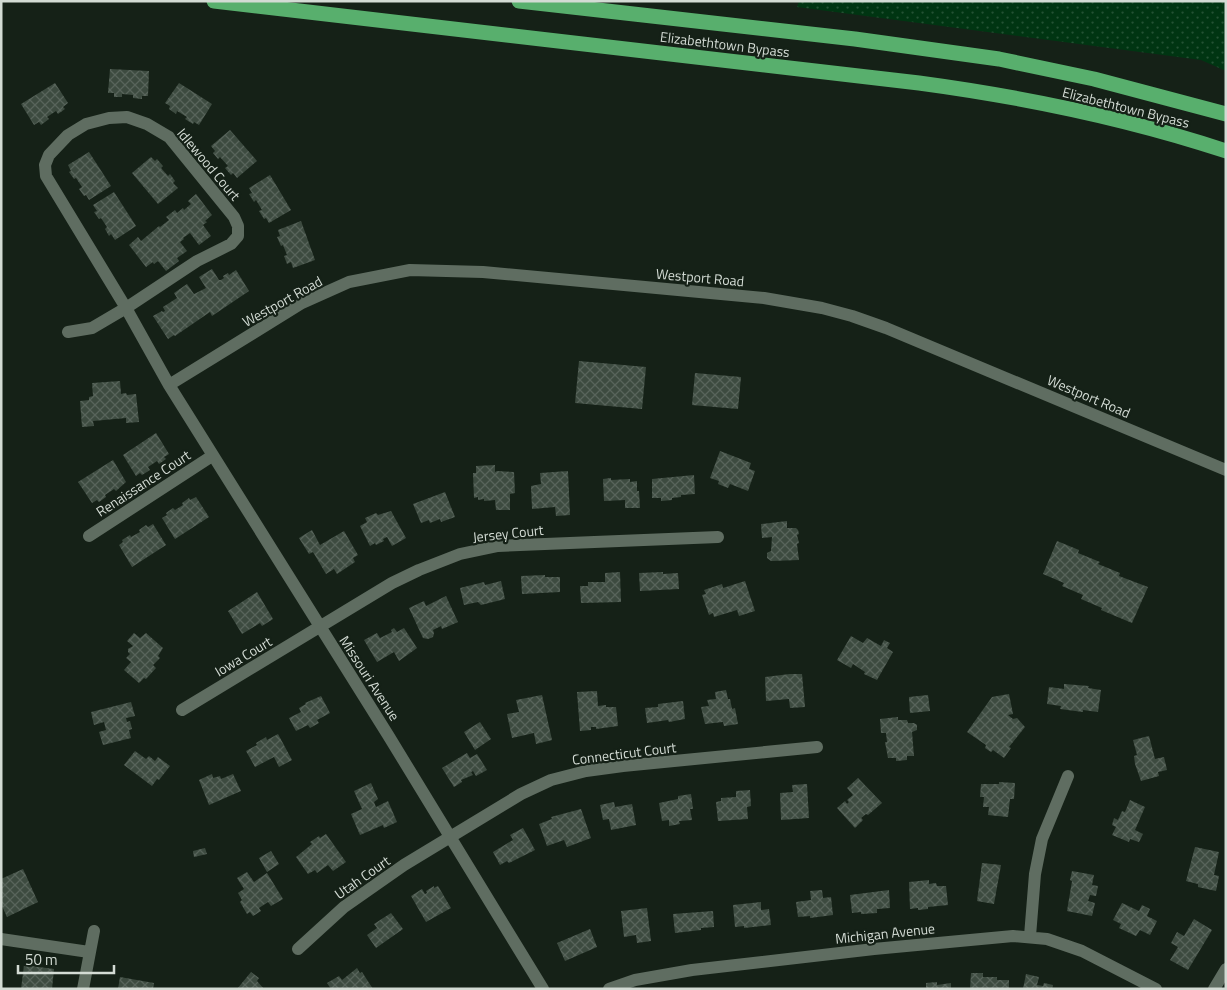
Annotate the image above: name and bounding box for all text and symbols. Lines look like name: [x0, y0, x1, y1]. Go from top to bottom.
street label: Elizabethtown Bypass: [659, 26, 791, 62]
street label: Elizabethtown Bypass: [1060, 81, 1192, 133]
street label: Idlewood Court: [172, 123, 246, 205]
street label: Westport Road: [655, 263, 745, 291]
street label: Westport Road: [238, 270, 326, 332]
street label: Westport Road: [1044, 369, 1134, 423]
street label: Renaissance Court: [92, 444, 194, 521]
street label: Jersey Court: [471, 519, 545, 547]
street label: Iowa Court: [210, 631, 276, 681]
street label: Missouri Avenue: [335, 631, 405, 725]
street label: Connecticut Court: [571, 736, 677, 770]
street label: Utah Court: [330, 850, 394, 904]
street label: Michigan Avenue: [834, 917, 936, 949]
scale bar: [18, 942, 114, 974]
text: 50 m: [25, 948, 58, 971]

